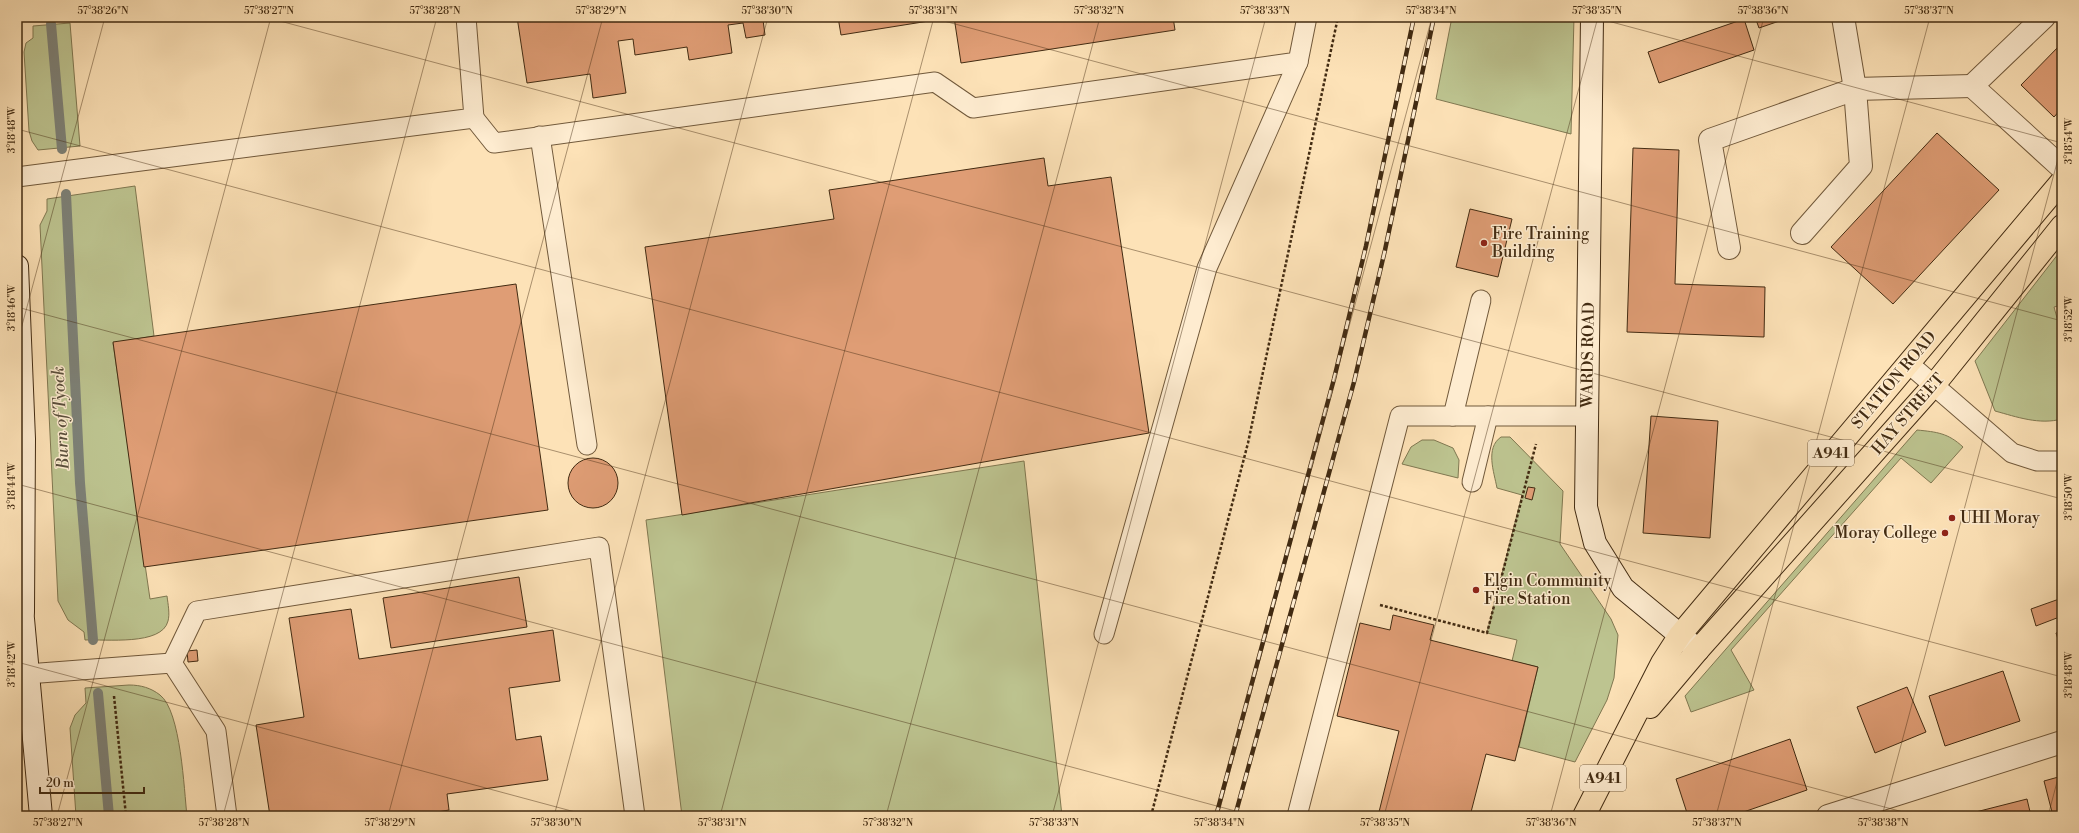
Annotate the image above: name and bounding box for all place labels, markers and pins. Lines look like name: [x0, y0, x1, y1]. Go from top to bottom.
place label: Fire Training Building: [1491, 224, 1590, 262]
marker: Fire Training Building: [1479, 238, 1489, 248]
place label: UHI Moray: [1960, 508, 2040, 528]
marker: UHI Moray: [1947, 513, 1957, 523]
place label: Moray College: [1834, 523, 1937, 543]
marker: Moray College: [1940, 528, 1950, 538]
place label: Elgin Community Fire Station: [1484, 571, 1612, 609]
marker: Elgin Community Fire Station: [1471, 585, 1481, 595]

